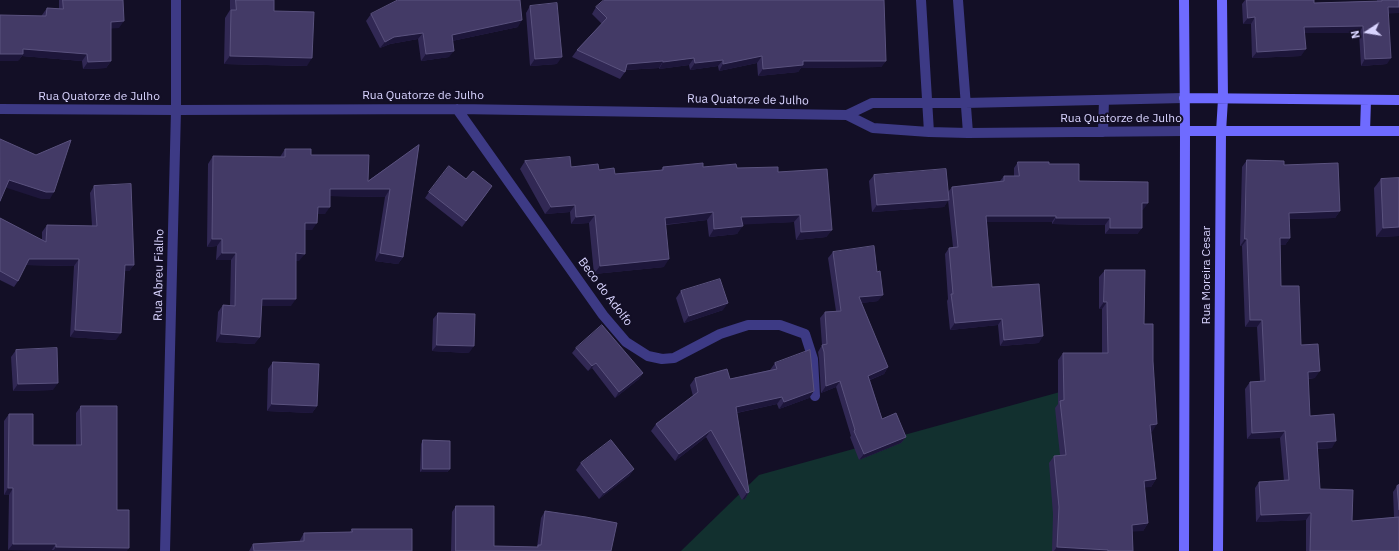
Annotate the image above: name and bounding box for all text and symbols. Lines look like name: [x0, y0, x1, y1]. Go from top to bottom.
north arrow: [1347, 12, 1387, 52]
text: N: [1348, 29, 1363, 40]
street label: Rua Quatorze de Julho: [362, 89, 484, 103]
street label: Rua Quatorze de Julho: [38, 90, 160, 104]
street label: Rua Quatorze de Julho: [687, 92, 809, 108]
street label: Rua Quatorze de Julho: [1060, 112, 1182, 126]
street label: Rua Moreira Cesar: [1200, 226, 1214, 324]
street label: Rua Abreu Fialho: [151, 229, 167, 321]
street label: Beco do Adolfo: [575, 255, 635, 329]

